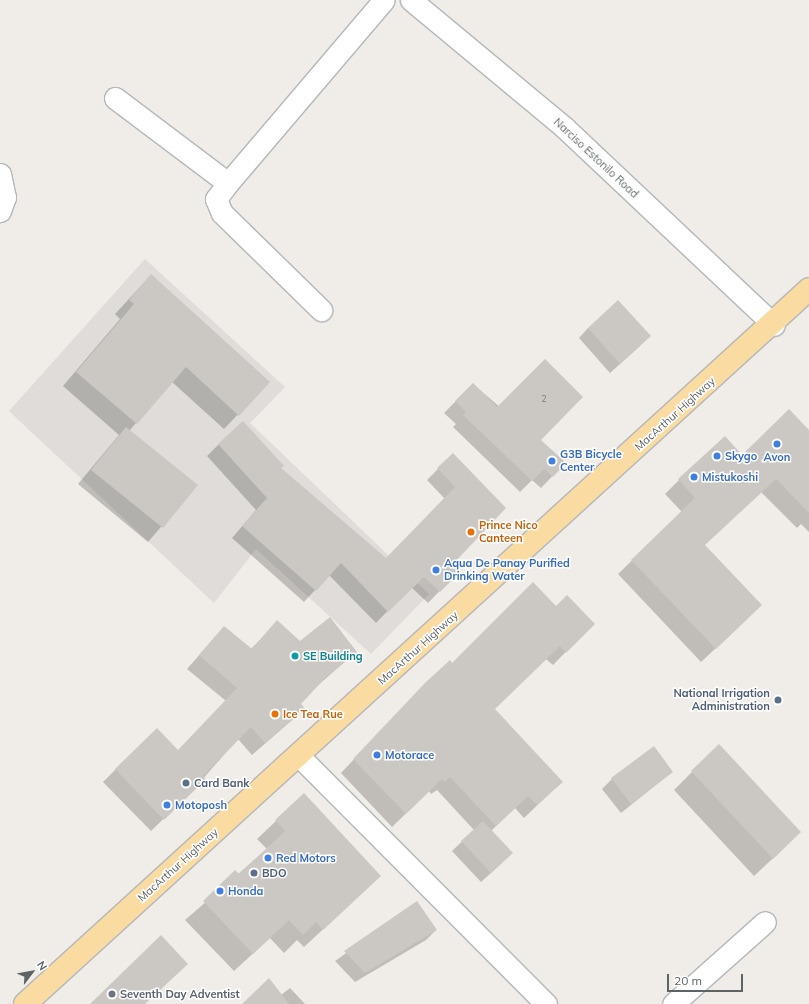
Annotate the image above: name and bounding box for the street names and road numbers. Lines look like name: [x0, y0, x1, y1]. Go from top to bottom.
street label: Narciso Estonilo Road: [551, 115, 641, 201]
street label: MacArthur Highway: [632, 375, 718, 453]
street label: MacArthur Highway: [375, 609, 461, 687]
street label: MacArthur Highway: [135, 826, 221, 904]

